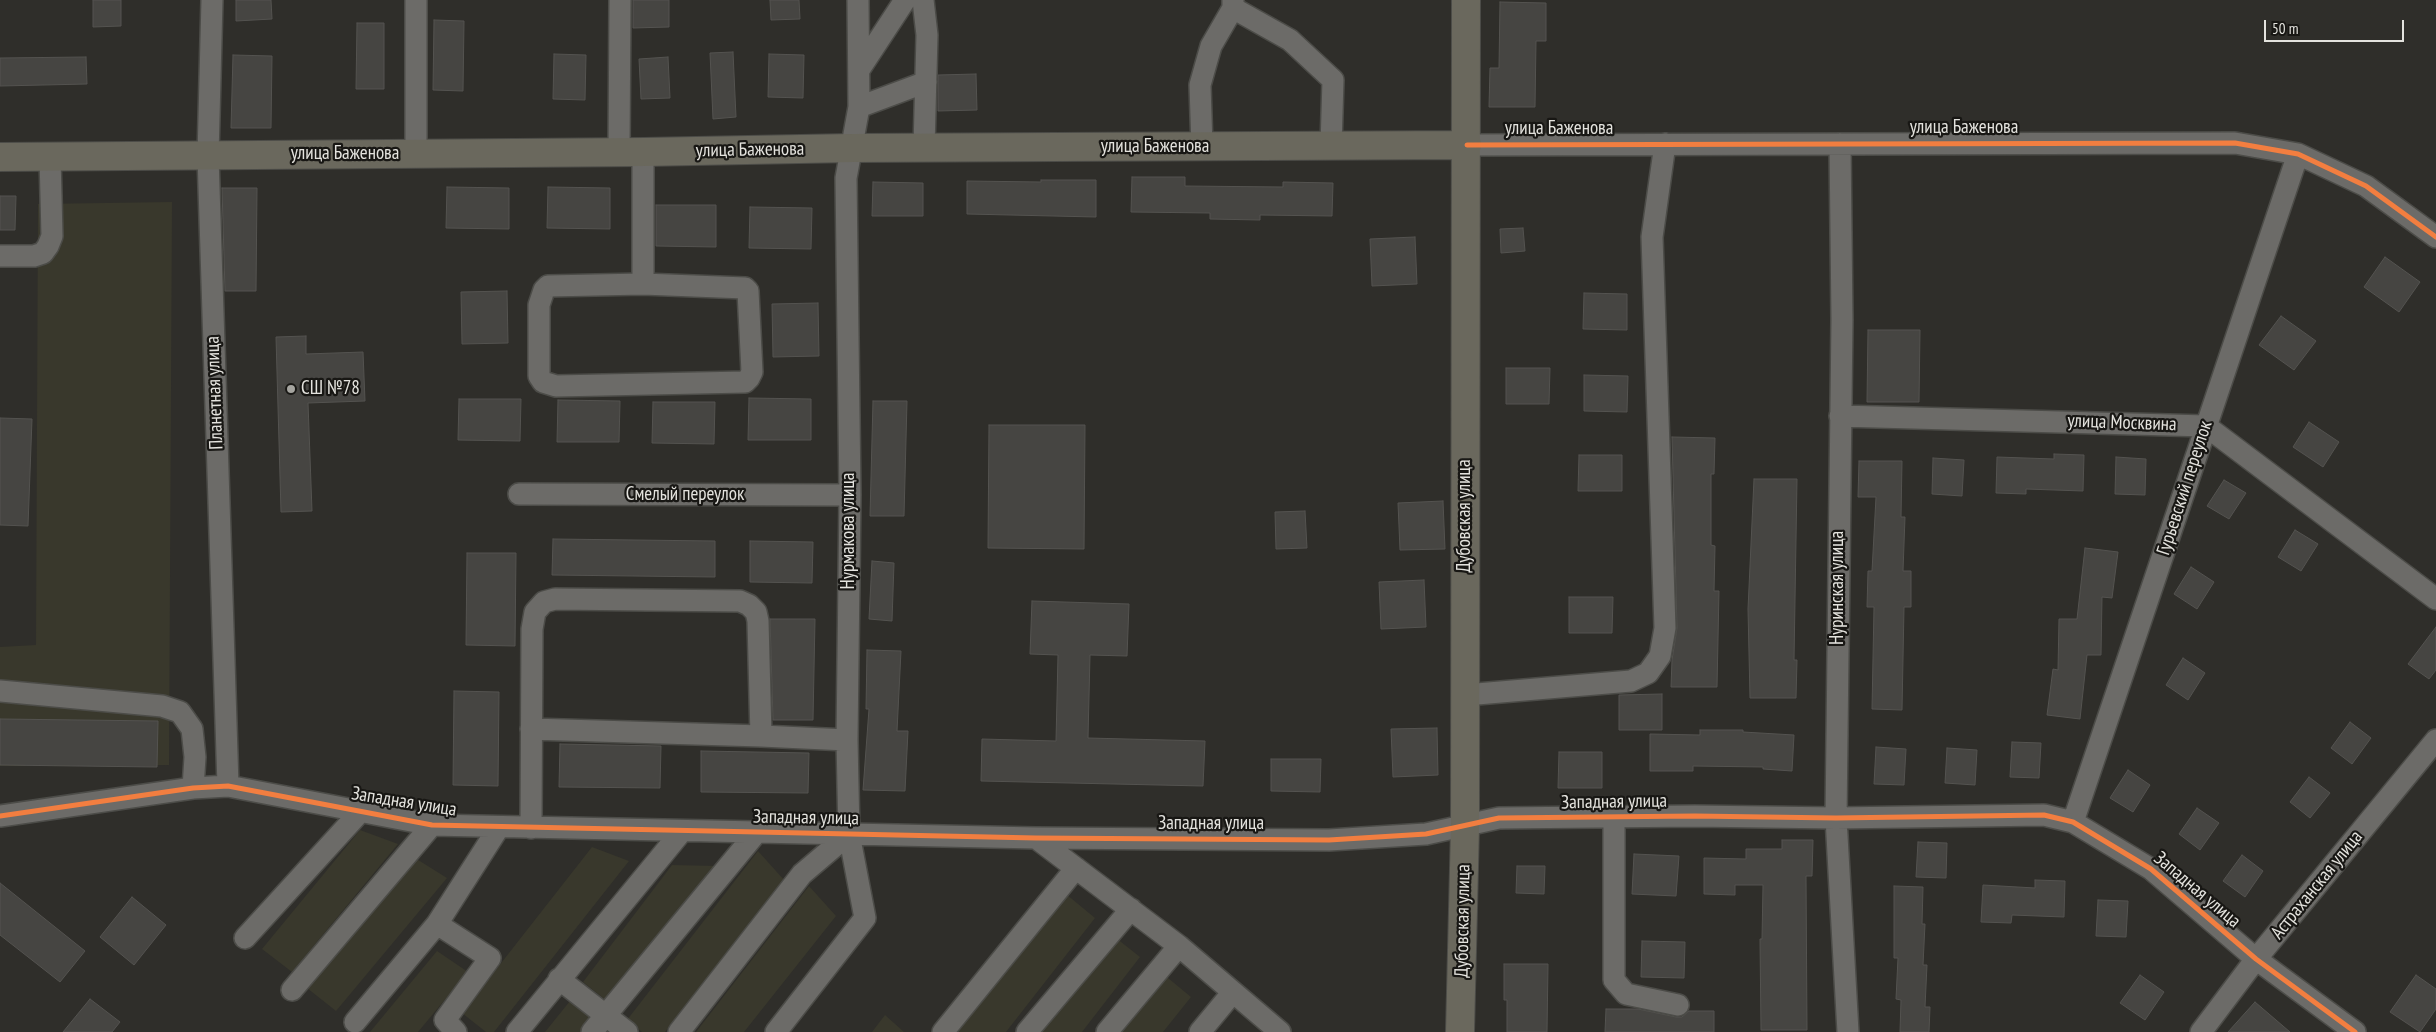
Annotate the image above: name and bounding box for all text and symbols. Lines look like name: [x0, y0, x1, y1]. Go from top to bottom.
scale bar: [2266, 10, 2406, 42]
text: 50 m: [2272, 19, 2298, 38]
street label: улица Баженова: [1910, 117, 2018, 139]
street label: улица Баженова: [1505, 118, 1613, 140]
street label: улица Баженова: [1101, 136, 1209, 158]
street label: улица Баженова: [695, 138, 805, 162]
street label: улица Баженова: [291, 143, 399, 165]
street label: Планетная улица: [202, 336, 228, 450]
place label: СШ №78: [301, 378, 360, 400]
marker: СШ №78: [285, 383, 297, 395]
street label: улица Москвина: [2067, 410, 2177, 436]
street label: Гурьевский переулок: [2153, 418, 2217, 558]
street label: Дубовская улица: [1454, 459, 1476, 573]
street label: Нурмакова улица: [838, 473, 860, 589]
street label: Смелый переулок: [626, 484, 744, 506]
street label: Нуринская улица: [1827, 531, 1849, 645]
street label: Западная улица: [350, 782, 458, 822]
street label: Западная улица: [1561, 790, 1667, 814]
street label: Западная улица: [753, 806, 859, 830]
street label: Западная улица: [1158, 813, 1264, 835]
street label: Астраханская улица: [2266, 826, 2368, 944]
street label: Западная улица: [2149, 847, 2245, 933]
street label: Дубовская улица: [1451, 864, 1475, 978]

